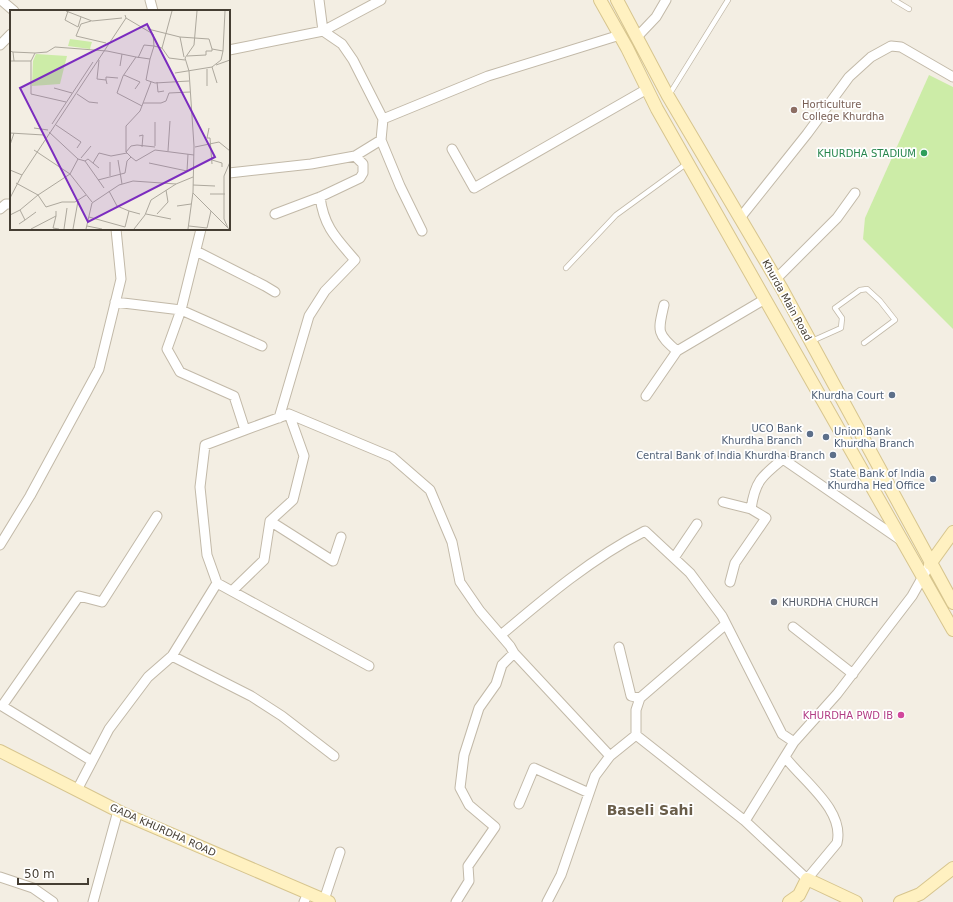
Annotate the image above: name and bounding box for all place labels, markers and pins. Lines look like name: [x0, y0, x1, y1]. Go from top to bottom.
place label: Horticulture College Khurdha: [802, 99, 884, 122]
marker: Horticulture College Khurdha: [789, 105, 799, 115]
place label: KHURDHA STADIUM: [817, 148, 916, 159]
marker: KHURDHA STADIUM: [919, 148, 929, 158]
place label: Khurdha Court: [811, 390, 884, 401]
marker: Khurdha Court: [887, 390, 897, 400]
place label: UCO Bank Khurdha Branch: [722, 423, 802, 446]
place label: Union Bank Khurdha Branch: [834, 426, 914, 449]
marker: UCO Bank Khurdha Branch: [805, 429, 815, 439]
marker: Union Bank Khurdha Branch: [821, 432, 831, 442]
place label: Central Bank of India Khurdha Branch: [636, 450, 825, 461]
marker: Central Bank of India Khurdha Branch: [828, 450, 838, 460]
place label: State Bank of India Khurdha Hed Office: [827, 468, 925, 491]
marker: State Bank of India Khurdha Hed Office: [928, 474, 938, 484]
marker: KHURDHA CHURCH: [769, 597, 779, 607]
place label: KHURDHA CHURCH: [782, 597, 878, 608]
place label: KHURDHA PWD IB: [803, 710, 893, 721]
marker: KHURDHA PWD IB: [896, 710, 906, 720]

